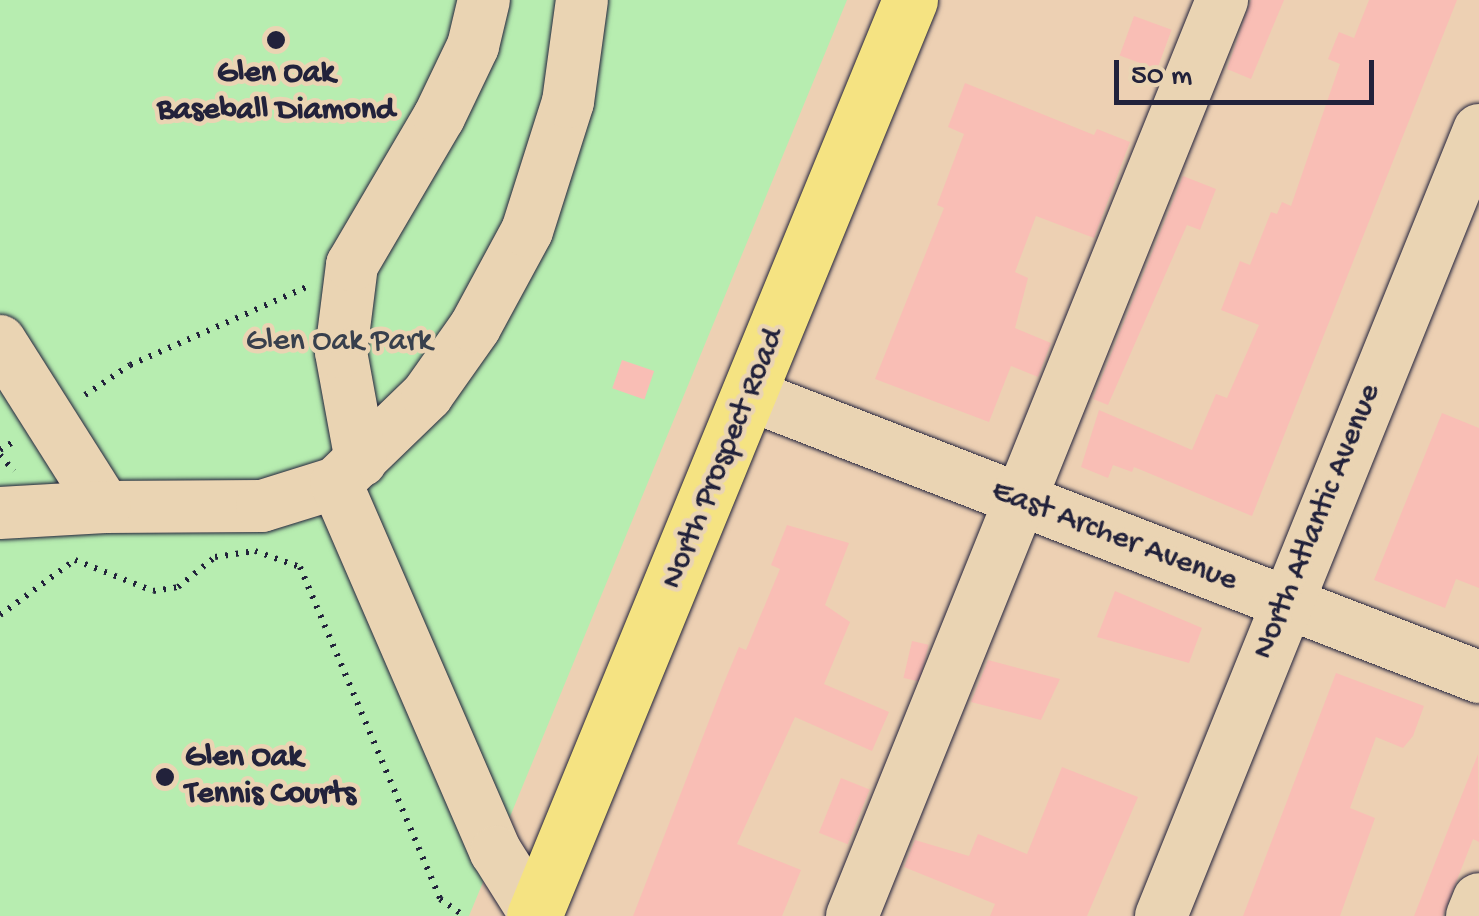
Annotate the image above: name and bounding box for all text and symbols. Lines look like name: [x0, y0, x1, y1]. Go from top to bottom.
marker: Glen Oak Baseball Diamond: [265, 29, 287, 51]
scale bar: [1119, 40, 1379, 102]
place label: Glen Oak Baseball Diamond: [157, 56, 395, 131]
text: 50 m: [1131, 60, 1192, 95]
park label: Glen Oak Park: [246, 323, 432, 361]
street label: North Prospect Road: [654, 323, 794, 595]
street label: North Atlantic Avenue: [1245, 379, 1391, 665]
street label: East Archer Avenue: [986, 472, 1242, 602]
place label: Glen Oak Tennis Courts: [185, 740, 356, 815]
marker: Glen Oak Tennis Courts: [154, 766, 176, 788]

